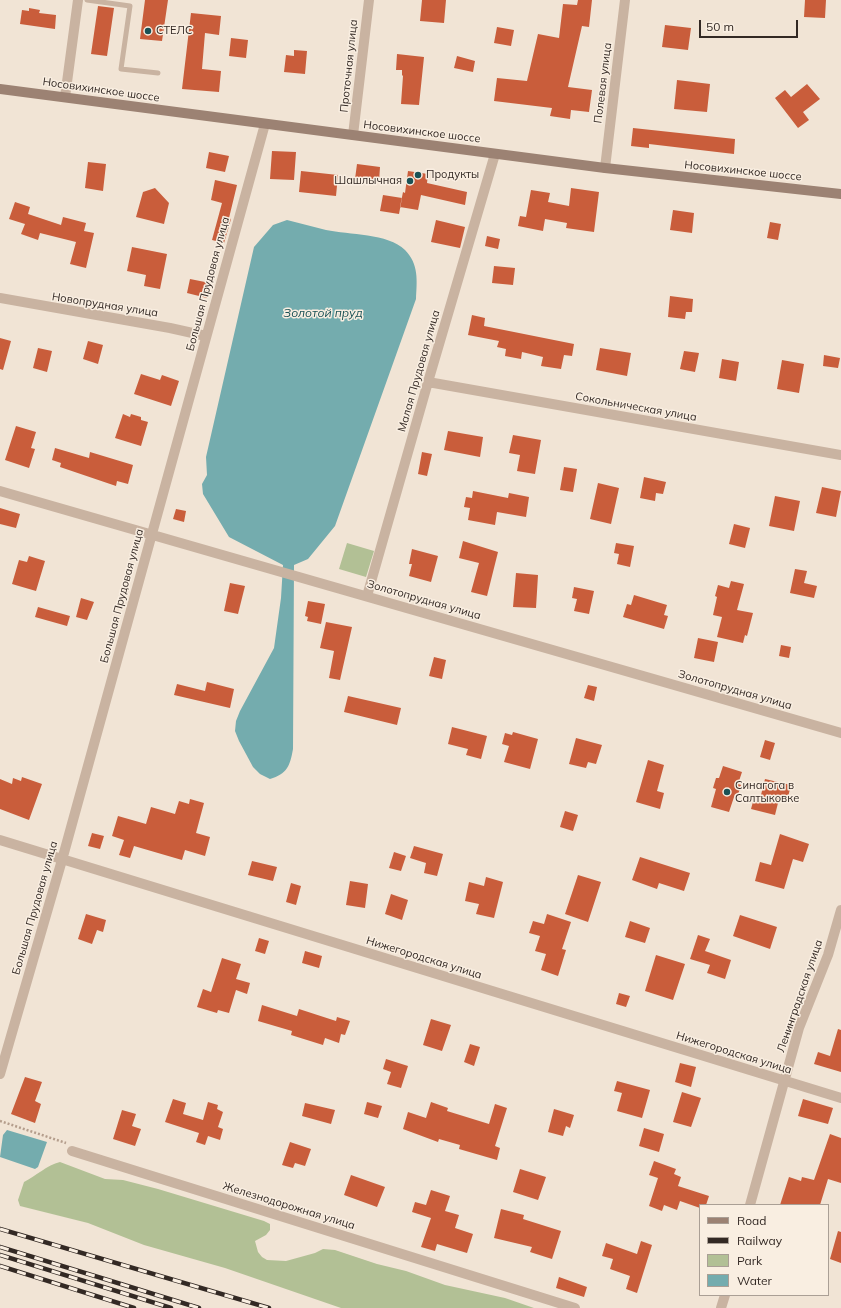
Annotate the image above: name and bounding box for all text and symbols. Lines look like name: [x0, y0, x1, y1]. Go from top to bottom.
scale bar: [701, 12, 800, 38]
street label: Проточная улица: [338, 19, 360, 113]
text: 50 m: [706, 19, 734, 34]
place label: СТЕЛС: [156, 24, 192, 38]
marker: СТЕЛС: [143, 26, 153, 36]
street label: Полевая улица: [592, 42, 614, 124]
street label: Носовихинское шоссе: [42, 75, 160, 105]
street label: Носовихинское шоссе: [363, 118, 481, 146]
street label: Носовихинское шоссе: [684, 158, 802, 184]
place label: Продукты: [426, 168, 479, 182]
marker: Продукты: [413, 170, 423, 180]
place label: Шашлычная: [334, 174, 402, 188]
marker: Шашлычная: [405, 176, 415, 186]
street label: Большая Прудовая улица: [184, 215, 232, 353]
street label: Новопрудная улица: [51, 290, 159, 320]
water label: Золотой пруд: [283, 306, 363, 320]
street label: Малая Прудовая улица: [395, 309, 443, 433]
street label: Сокольническая улица: [574, 390, 698, 424]
street label: Большая Прудовая улица: [98, 527, 146, 665]
street label: Золотопрудная улица: [366, 577, 482, 623]
street label: Золотопрудная улица: [677, 667, 793, 713]
place label: Синагога в Салтыковке: [735, 779, 799, 805]
marker: Синагога в Салтыковке: [722, 787, 732, 797]
street label: Большая Прудовая улица: [10, 840, 60, 976]
street label: Нижегородская улица: [365, 934, 483, 982]
street label: Ленинградская улица: [774, 938, 826, 1054]
street label: Нижегородская улица: [675, 1029, 793, 1077]
street label: Железнодорожная улица: [221, 1180, 357, 1232]
legend: [699, 1204, 829, 1296]
text: Road: [737, 1213, 766, 1228]
text: Railway: [737, 1233, 782, 1248]
text: Park: [737, 1253, 762, 1268]
text: Water: [737, 1273, 772, 1288]

